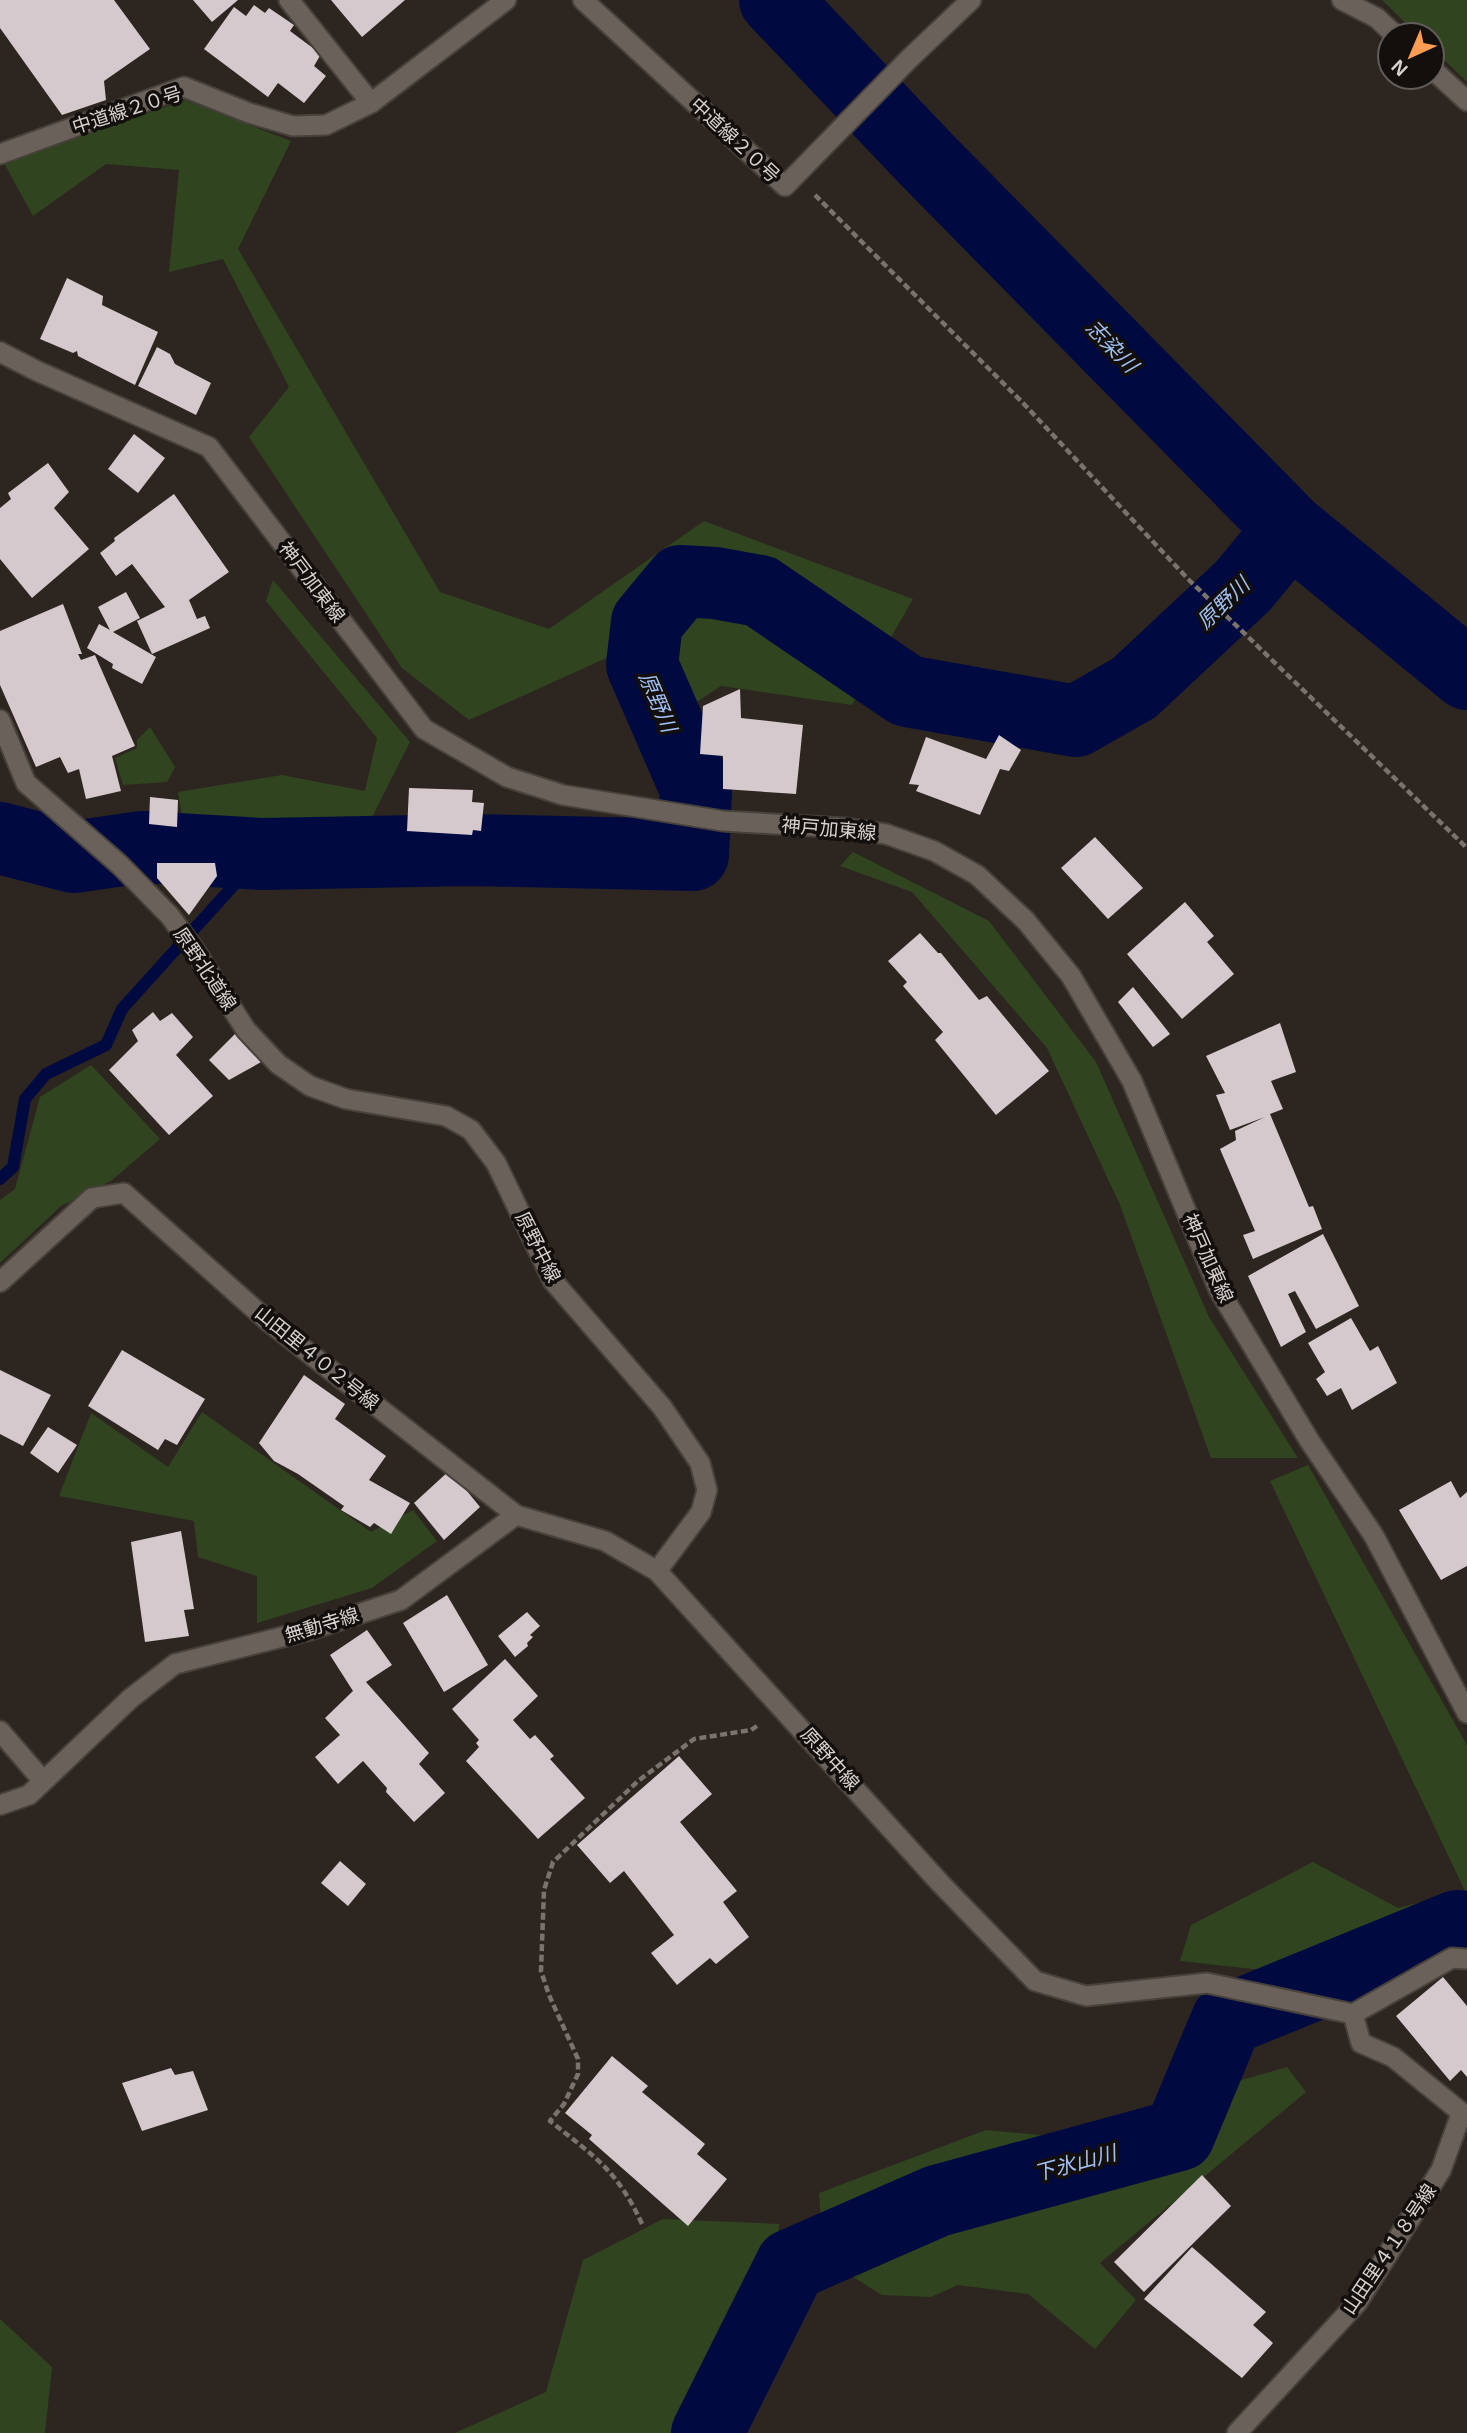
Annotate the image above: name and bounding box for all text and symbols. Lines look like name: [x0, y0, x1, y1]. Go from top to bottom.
north arrow: [1376, 21, 1446, 91]
text: N: [1387, 56, 1412, 80]
street label: 中道線２０号: [70, 82, 184, 138]
street label: 中道線２０号: [686, 93, 784, 187]
water label: 志染川: [1082, 315, 1144, 378]
street label: 神戸加東線: [275, 538, 349, 626]
water label: 原野川: [1192, 571, 1255, 633]
water label: 原野川: [635, 669, 682, 737]
street label: 神戸加東線: [781, 814, 877, 844]
street label: 原野北道線: [170, 924, 240, 1014]
street label: 原野中線: [511, 1208, 565, 1286]
street label: 神戸加東線: [1179, 1210, 1237, 1306]
street label: 山田里４０２号線: [251, 1302, 383, 1414]
street label: 無動寺線: [283, 1604, 361, 1646]
street label: 原野中線: [797, 1724, 863, 1794]
water label: 下氷山川: [1031, 2141, 1120, 2185]
street label: 山田里４１８号線: [1338, 2180, 1440, 2318]

